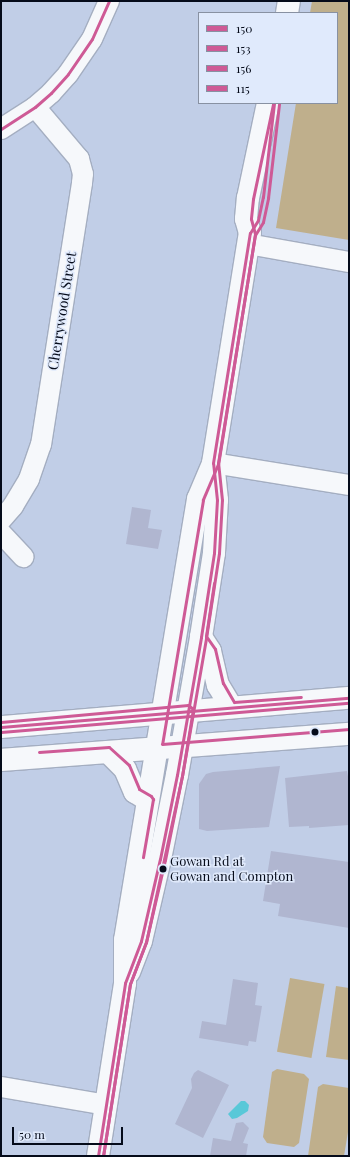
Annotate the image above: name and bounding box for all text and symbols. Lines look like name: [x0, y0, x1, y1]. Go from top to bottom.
legend: [198, 12, 338, 104]
text: 150: [236, 20, 252, 36]
text: 153: [236, 40, 251, 56]
text: 156: [236, 60, 251, 76]
text: 115: [236, 80, 250, 96]
street label: Cherrywood Street: [44, 251, 80, 371]
unlabelled marker: [310, 727, 320, 737]
place label: Gowan Rd at Gowan and Compton: [170, 854, 293, 885]
marker: Gowan Rd at Gowan and Compton: [158, 864, 168, 874]
scale bar: [14, 1119, 125, 1145]
text: 50 m: [19, 1126, 45, 1142]

